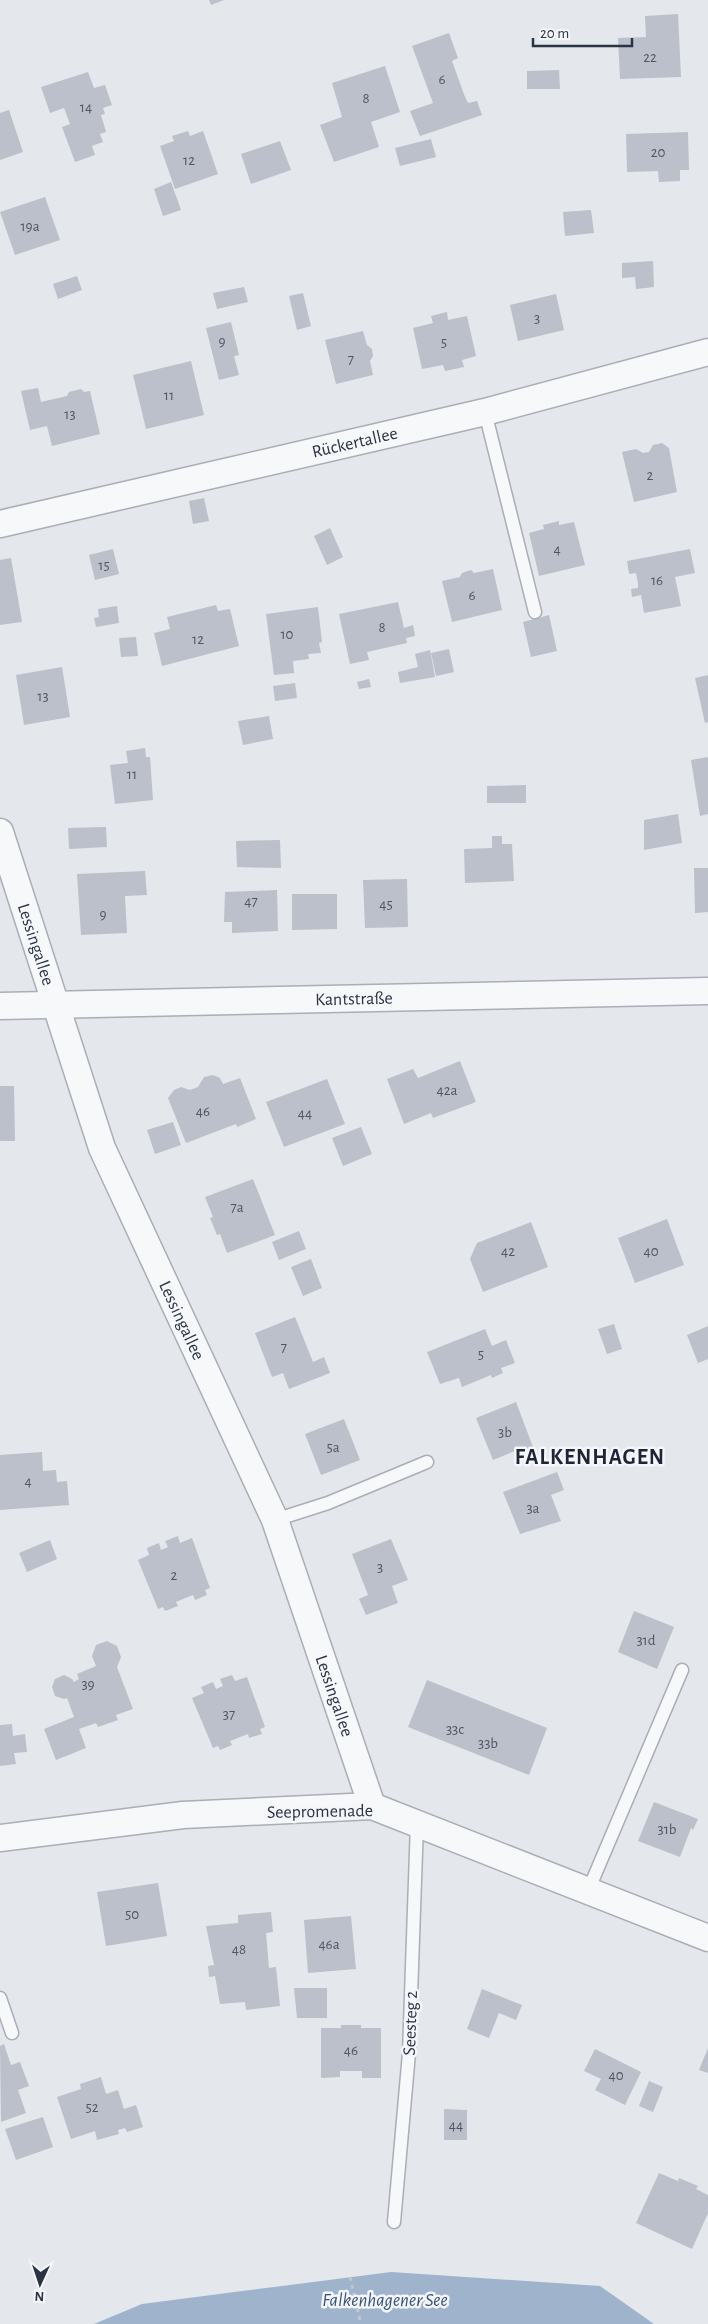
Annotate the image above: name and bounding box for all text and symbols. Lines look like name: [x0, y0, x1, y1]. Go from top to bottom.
scale bar: [533, 15, 632, 47]
text: 20 m: [540, 26, 569, 41]
house number: 22: [643, 50, 657, 65]
house number: 6: [438, 72, 446, 87]
house number: 8: [362, 91, 370, 106]
house number: 14: [80, 100, 92, 115]
house number: 20: [651, 145, 665, 160]
house number: 12: [183, 153, 195, 168]
house number: 19a: [20, 219, 40, 234]
house number: 3: [534, 311, 540, 326]
house number: 9: [218, 334, 226, 349]
house number: 5: [441, 335, 447, 350]
house number: 7: [348, 352, 354, 367]
house number: 11: [164, 388, 174, 403]
house number: 13: [64, 407, 76, 422]
street label: Rückertallee: [310, 424, 400, 462]
house number: 2: [647, 468, 654, 483]
house number: 4: [553, 542, 561, 557]
house number: 15: [98, 558, 110, 573]
house number: 16: [651, 573, 663, 588]
house number: 6: [468, 588, 476, 603]
house number: 8: [378, 620, 386, 635]
house number: 10: [280, 627, 294, 642]
house number: 12: [192, 632, 204, 647]
house number: 13: [37, 689, 49, 704]
house number: 11: [127, 767, 137, 782]
house number: 47: [244, 894, 258, 909]
house number: 45: [379, 897, 393, 912]
street label: Lessingallee: [14, 901, 57, 988]
house number: 9: [99, 907, 107, 922]
street label: Kantstraße: [315, 990, 393, 1009]
house number: 42a: [437, 1083, 458, 1098]
house number: 46: [196, 1104, 210, 1119]
house number: 44: [298, 1106, 312, 1121]
house number: 7a: [230, 1200, 244, 1215]
house number: 42: [501, 1244, 515, 1259]
house number: 40: [643, 1244, 659, 1259]
street label: Lessingallee: [155, 1278, 207, 1363]
house number: 7: [281, 1340, 287, 1355]
house number: 5: [478, 1347, 484, 1362]
house number: 3b: [498, 1425, 512, 1440]
house number: 5a: [326, 1440, 340, 1455]
district label: FALKENHAGEN: [515, 1446, 665, 1468]
house number: 4: [24, 1474, 32, 1489]
house number: 3a: [526, 1501, 540, 1516]
house number: 3: [377, 1560, 383, 1575]
house number: 2: [171, 1568, 178, 1583]
house number: 31d: [636, 1633, 656, 1648]
street label: Lessingallee: [312, 1653, 356, 1739]
house number: 39: [81, 1677, 95, 1692]
house number: 37: [223, 1707, 235, 1722]
house number: 33c: [446, 1722, 464, 1737]
house number: 33b: [478, 1736, 498, 1751]
street label: Seepromenade: [267, 1802, 373, 1822]
house number: 31b: [657, 1822, 677, 1837]
house number: 50: [125, 1907, 139, 1922]
house number: 46a: [318, 1937, 340, 1952]
house number: 48: [232, 1942, 246, 1957]
street label: Seesteg 2: [401, 1990, 421, 2056]
house number: 46: [344, 2043, 358, 2058]
house number: 40: [608, 2068, 624, 2083]
house number: 52: [85, 2100, 99, 2115]
house number: 44: [449, 2118, 463, 2133]
north arrow: [15, 2259, 65, 2309]
text: N: [34, 2289, 45, 2303]
water label: Falkenhagener See: [322, 2291, 448, 2310]

